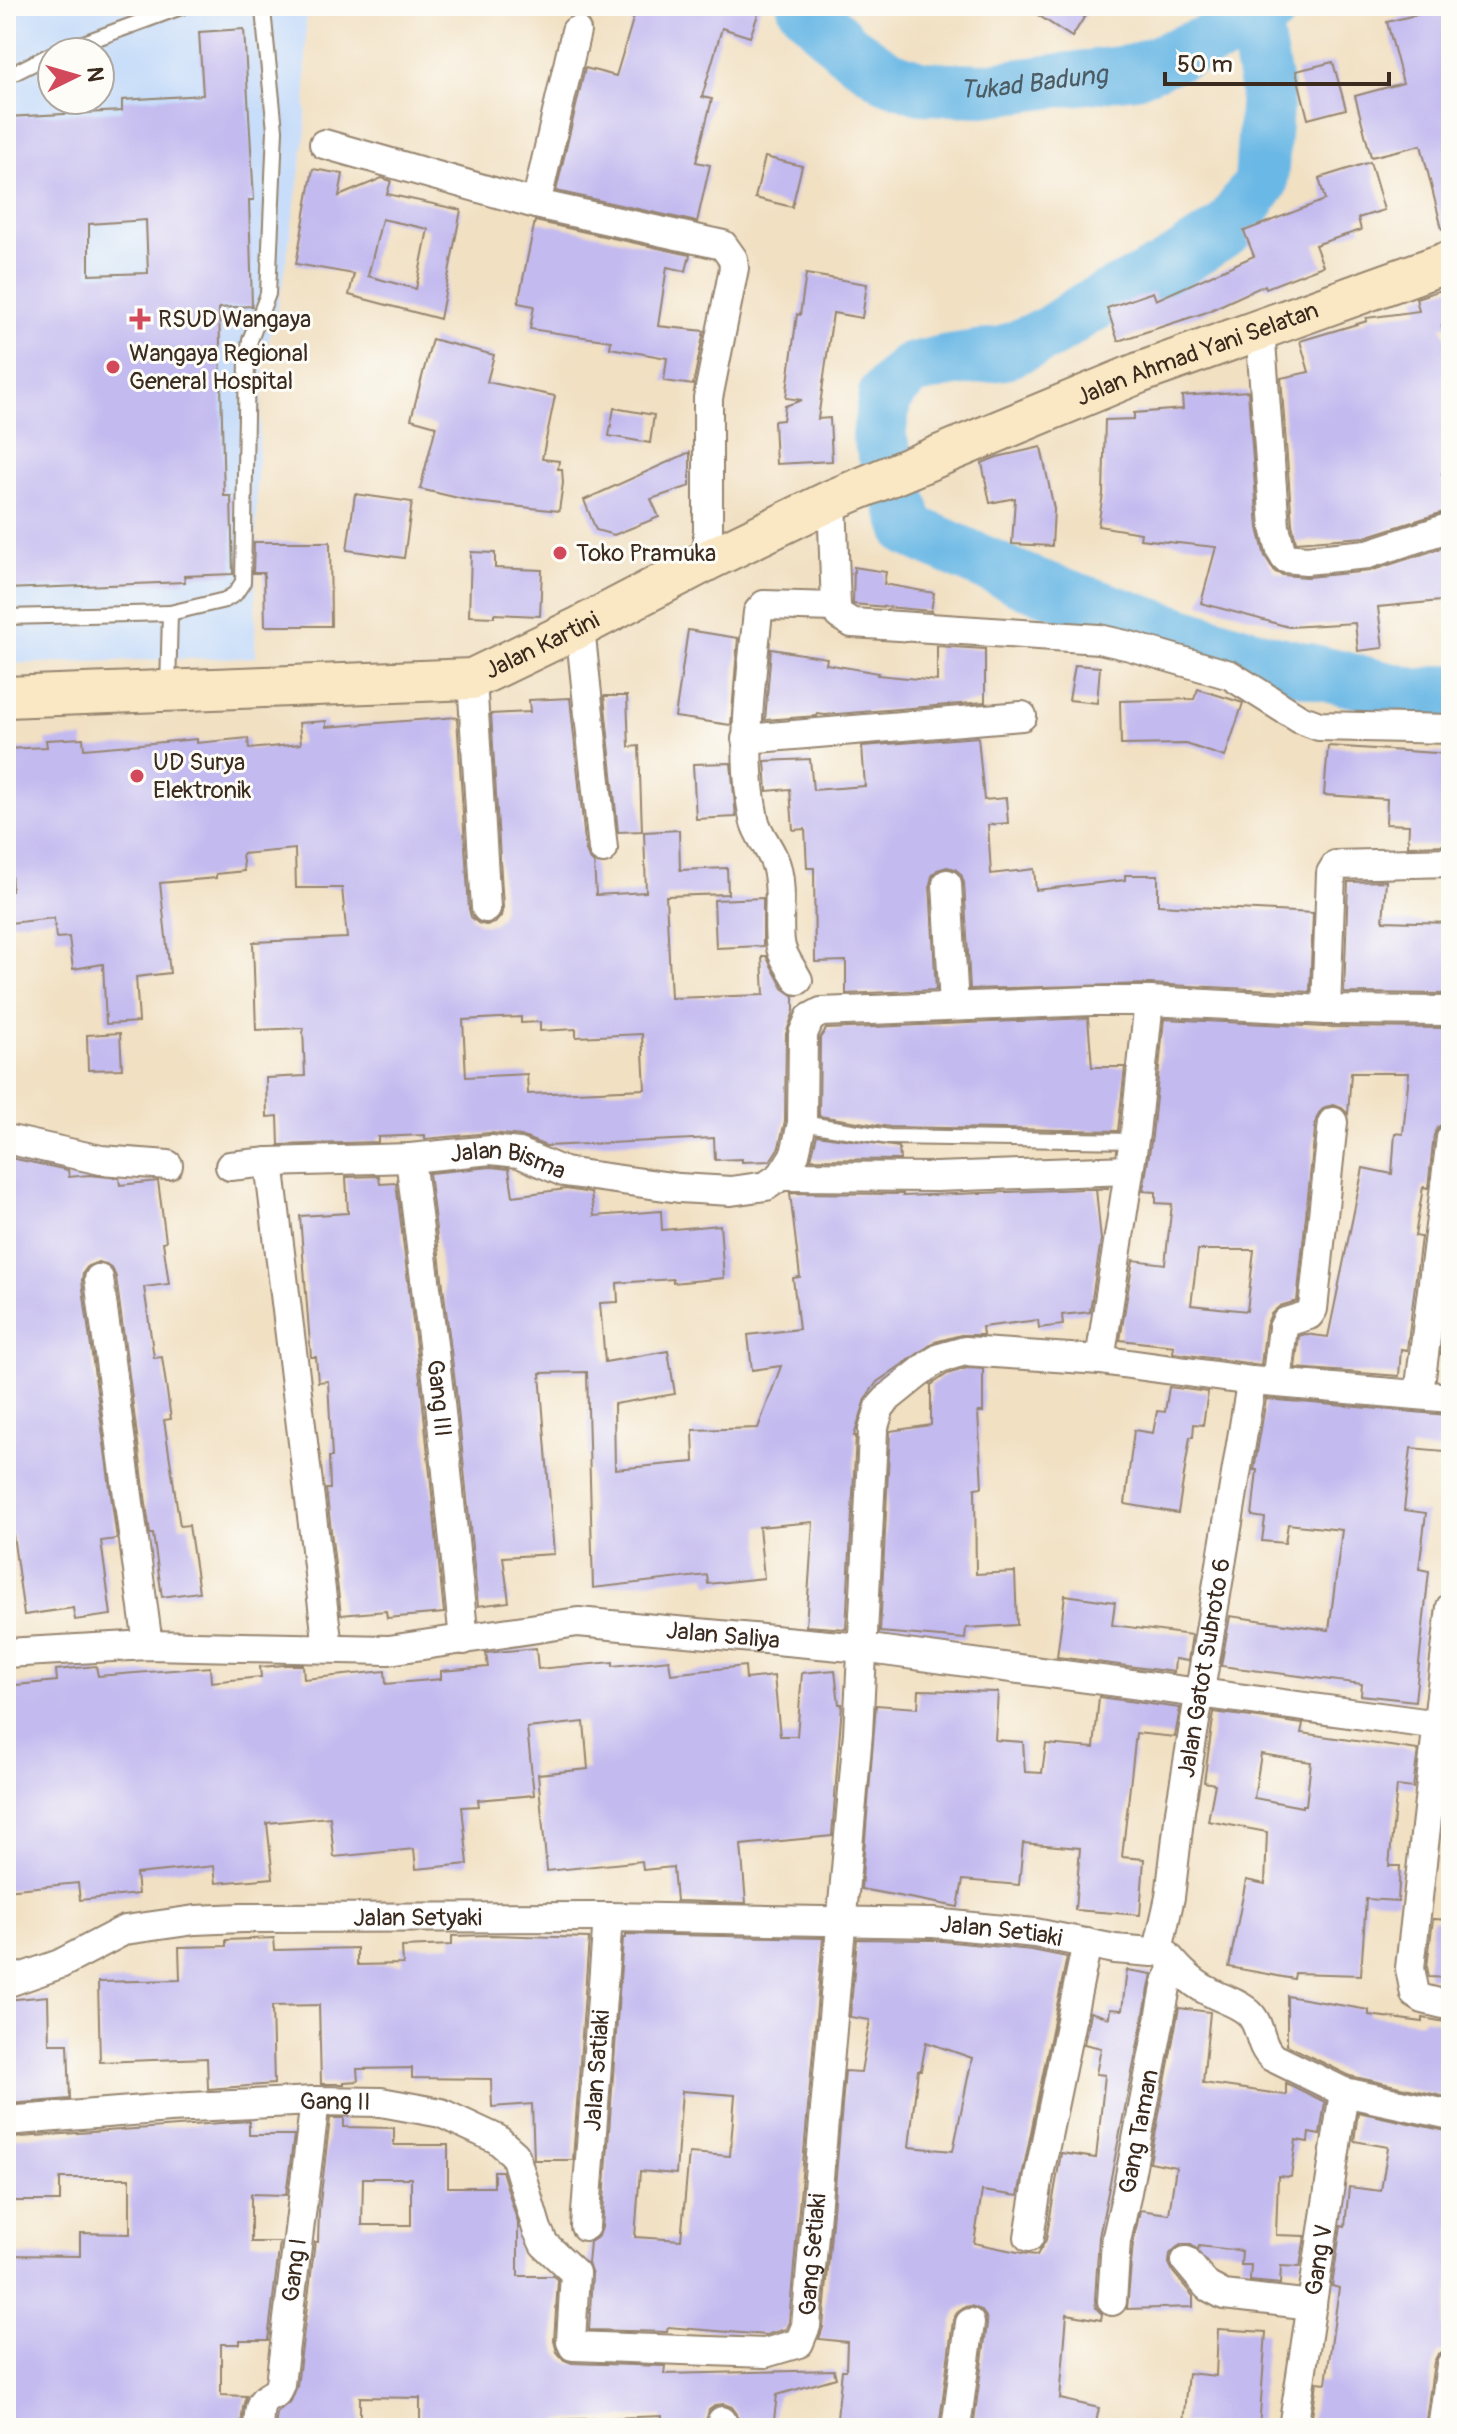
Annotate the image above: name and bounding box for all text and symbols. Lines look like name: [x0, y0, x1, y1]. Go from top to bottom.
north arrow: [36, 36, 116, 116]
scale bar: [1165, 36, 1389, 86]
text: 50 m: [1177, 50, 1233, 79]
water label: Tukad Badung: [959, 58, 1111, 106]
text: N: [80, 66, 110, 83]
street label: Jalan Ahmad Yani Selatan: [1072, 295, 1322, 412]
place label: RSUD Wangaya: [158, 305, 311, 334]
marker: RSUD Wangaya: [129, 308, 151, 330]
place label: Wangaya Regional General Hospital: [129, 339, 309, 396]
marker: Wangaya Regional General Hospital: [104, 358, 122, 376]
place label: Toko Pramuka: [576, 539, 716, 568]
marker: Toko Pramuka: [551, 544, 569, 562]
street label: Jalan Kartini: [480, 605, 604, 685]
place label: UD Surya Elektronik: [153, 748, 251, 805]
marker: UD Surya Elektronik: [128, 767, 146, 785]
street label: Jalan Bisma: [449, 1135, 570, 1186]
street label: Gang III: [420, 1358, 458, 1438]
street label: Jalan Gatot Subroto 6: [1171, 1556, 1236, 1780]
street label: Jalan Saliya: [665, 1616, 781, 1655]
street label: Jalan Setyaki: [353, 1903, 482, 1932]
street label: Jalan Setiaki: [939, 1909, 1065, 1953]
street label: Jalan Satiaki: [578, 2009, 616, 2132]
street label: Gang Taman: [1112, 2067, 1165, 2196]
street label: Gang II: [299, 2086, 371, 2116]
street label: Gang Setiaki: [792, 2192, 832, 2317]
street label: Gang V: [1299, 2222, 1338, 2298]
street label: Gang I: [276, 2236, 312, 2304]

